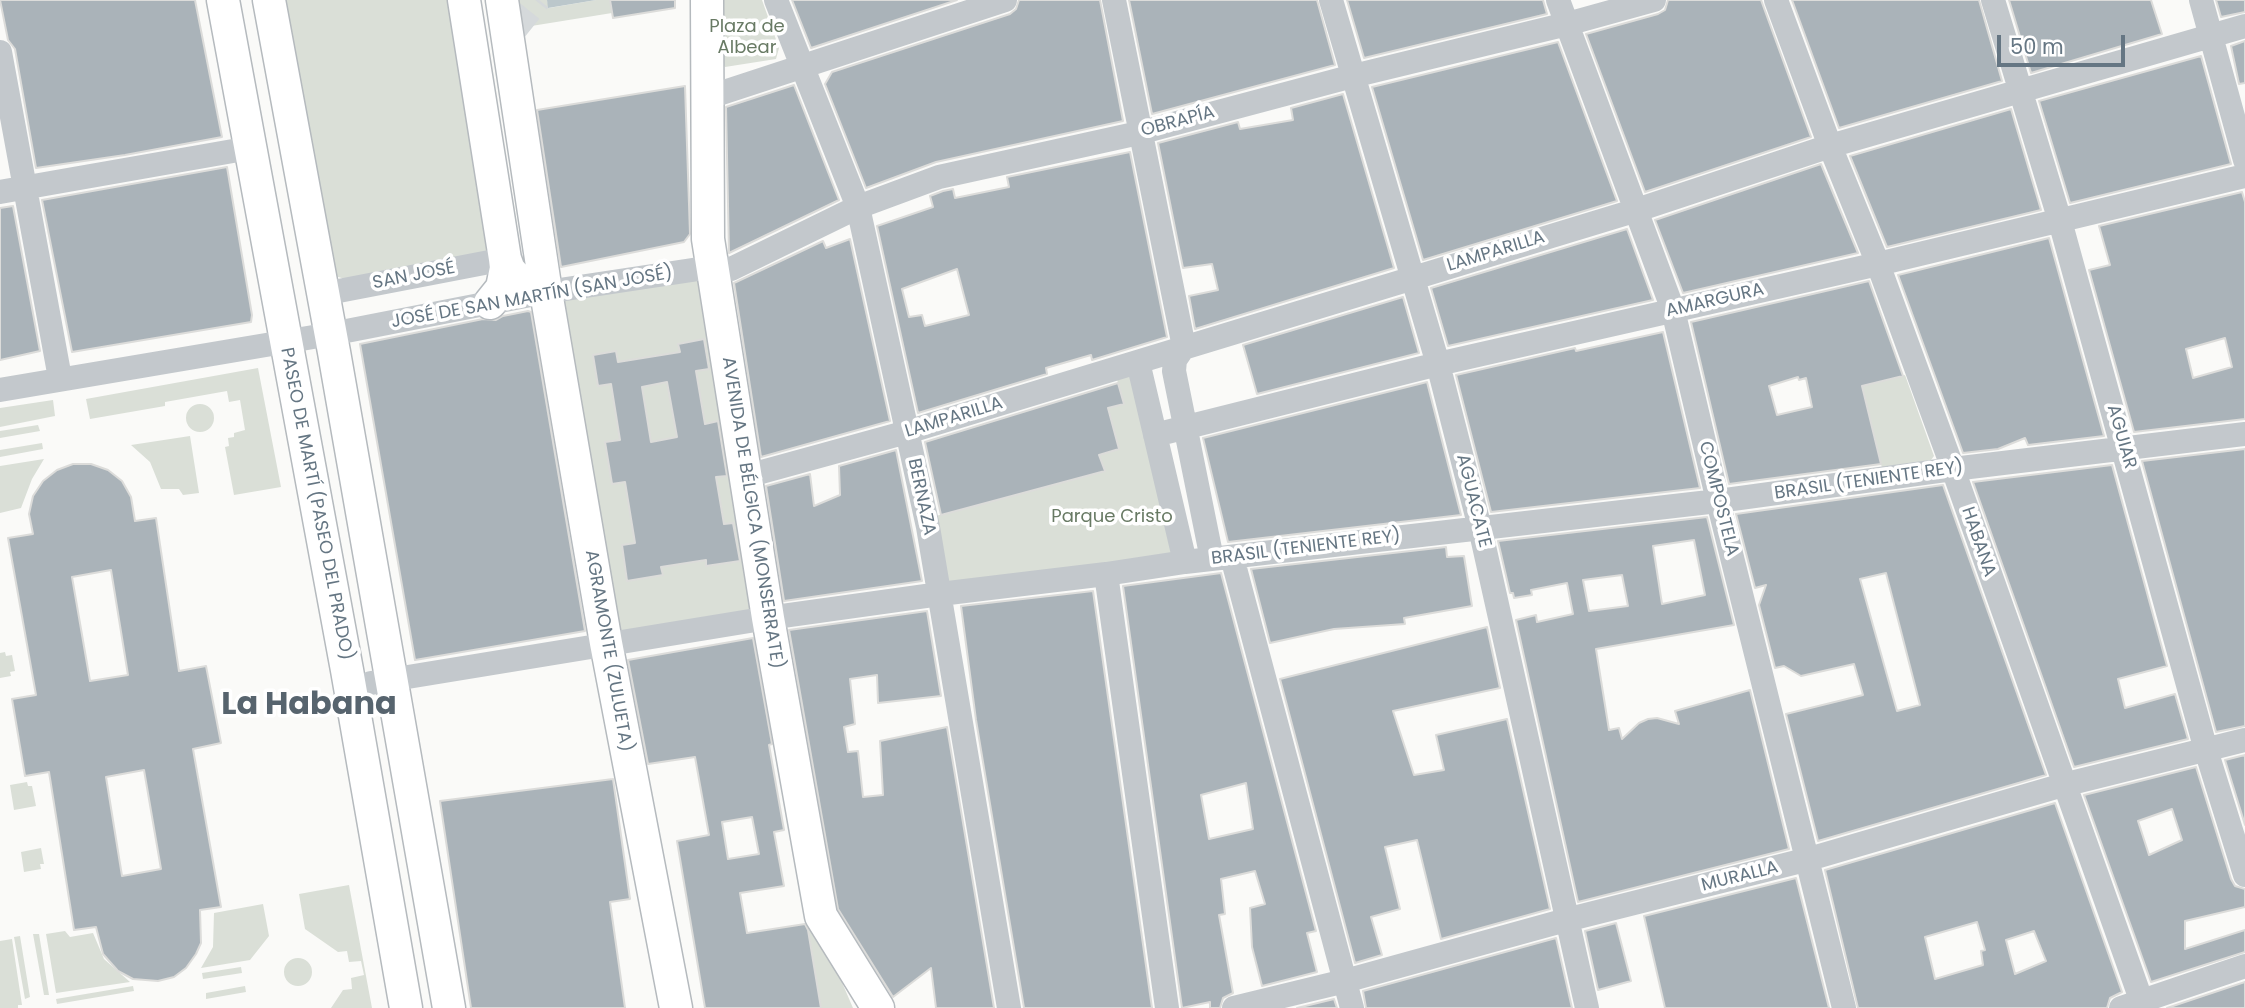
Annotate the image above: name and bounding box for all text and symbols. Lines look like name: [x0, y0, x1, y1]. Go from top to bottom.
park label: Plaza de Albear: [709, 16, 785, 58]
scale bar: [2000, 21, 2128, 65]
text: 50 m: [2010, 32, 2064, 61]
street label: OBRAPÍA: [1139, 102, 1217, 142]
street label: LAMPARILLA: [1445, 227, 1547, 277]
street label: SAN JOSÉ: [371, 257, 457, 295]
street label: JOSÉ DE SAN MARTÍN (SAN JOSÉ): [390, 263, 674, 333]
street label: AMARGURA: [1664, 279, 1766, 323]
street label: PASEO DE MARTÍ (PASEO DEL PRADO): [275, 346, 357, 662]
street label: AVENIDA DE BÉLGICA (MONSERRATE): [717, 355, 787, 671]
street label: LAMPARILLA: [903, 393, 1005, 443]
street label: AGUIAR: [2102, 402, 2140, 472]
street label: COMPOSTELA: [1693, 439, 1743, 559]
street label: AGUACATE: [1451, 452, 1495, 550]
street label: BERNAZA: [902, 457, 940, 537]
street label: BRASIL (TENIENTE REY): [1773, 457, 1965, 505]
street label: HABANA: [1956, 504, 2000, 580]
park label: Parque Cristo: [1051, 506, 1173, 528]
street label: BRASIL (TENIENTE REY): [1210, 526, 1402, 570]
street label: AGRAMONTE (ZULUETA): [580, 548, 636, 754]
district label: La Habana: [221, 687, 397, 725]
street label: MURALLA: [1699, 857, 1781, 897]

